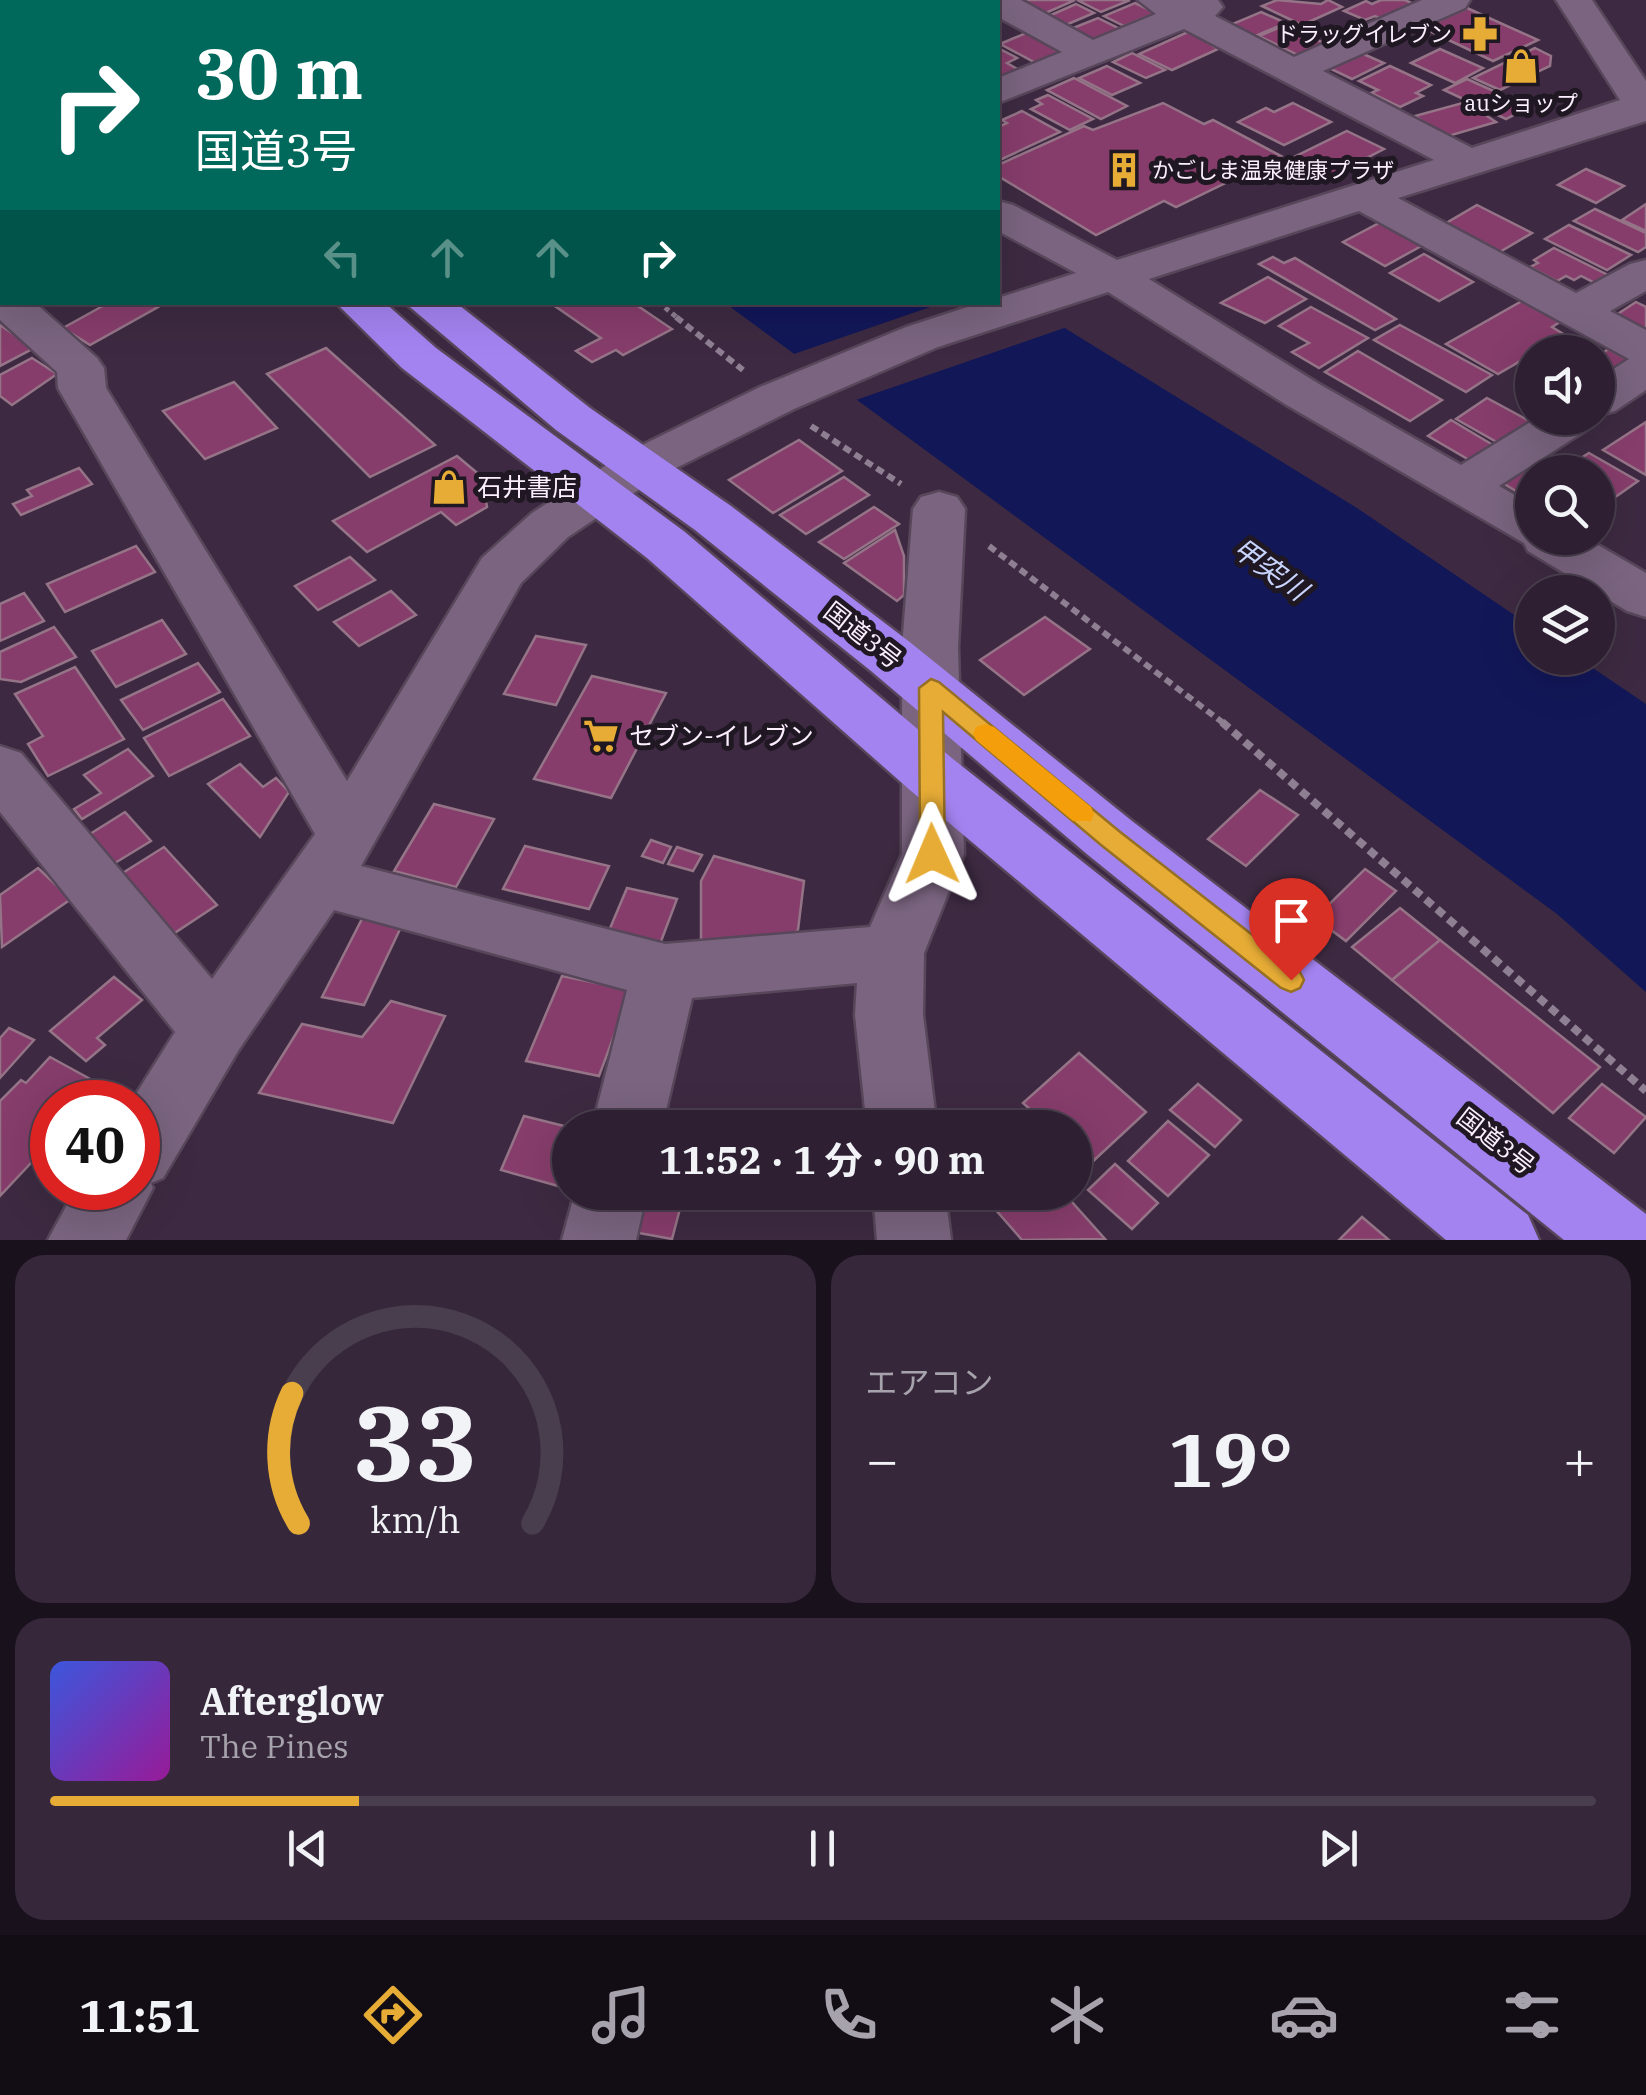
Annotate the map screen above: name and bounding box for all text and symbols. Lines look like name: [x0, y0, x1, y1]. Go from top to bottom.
pharmacy icon: ドラッグイレブン: [1461, 15, 1499, 53]
place label: ドラッグイレブン: [1276, 19, 1452, 48]
text: 30 m: [195, 27, 363, 118]
icon: right: [30, 40, 160, 170]
shop icon: auショップ: [1502, 47, 1540, 85]
place label: auショップ: [1464, 88, 1578, 117]
text: 国道3号: [195, 121, 357, 179]
building icon: かごしま温泉健康プラザ: [1105, 151, 1143, 189]
place label: かごしま温泉健康プラザ: [1152, 155, 1394, 184]
icon: left: [315, 230, 370, 285]
icon: ahead: [420, 230, 475, 285]
icon: ahead: [525, 230, 580, 285]
icon: right: [630, 230, 685, 285]
map controls: [1515, 335, 1615, 675]
button: sound: [1515, 335, 1615, 435]
button: search: [1515, 455, 1615, 555]
shop icon: 石井書店: [430, 468, 468, 506]
place label: 石井書店: [477, 470, 577, 503]
water label: 甲突川: [1225, 529, 1318, 610]
button: layers: [1515, 575, 1615, 675]
street label: 国道3号: [818, 594, 909, 675]
supermarket icon: セブン-イレブン: [582, 717, 620, 755]
place label: セブン-イレブン: [629, 719, 814, 752]
position arrow: [880, 802, 984, 906]
pin: [1249, 878, 1334, 981]
icon: arrive: [1264, 893, 1319, 948]
speed limit sign: 40: [30, 1080, 160, 1210]
street label: 国道3号: [1451, 1100, 1542, 1181]
text: 11:52 · 1 分 · 90 m: [659, 1135, 985, 1184]
text: エアコン: [866, 1361, 994, 1403]
text: 33: [353, 1374, 478, 1510]
text: 19°: [1168, 1410, 1293, 1508]
text: −: [866, 1424, 899, 1495]
text: +: [1563, 1424, 1596, 1495]
text: km/h: [370, 1496, 460, 1543]
text: Afterglow: [200, 1676, 384, 1725]
text: The Pines: [200, 1725, 349, 1767]
icon: previous: [280, 1821, 335, 1876]
icon: pause: [795, 1821, 850, 1876]
icon: next: [1311, 1821, 1366, 1876]
icon: directions: [358, 1980, 428, 2050]
icon: music: [586, 1980, 656, 2050]
icon: phone: [814, 1980, 884, 2050]
icon: climate: [1042, 1980, 1112, 2050]
icon: car: [1269, 1980, 1339, 2050]
icon: filters: [1497, 1980, 1567, 2050]
text: 11:51: [79, 1986, 201, 2044]

